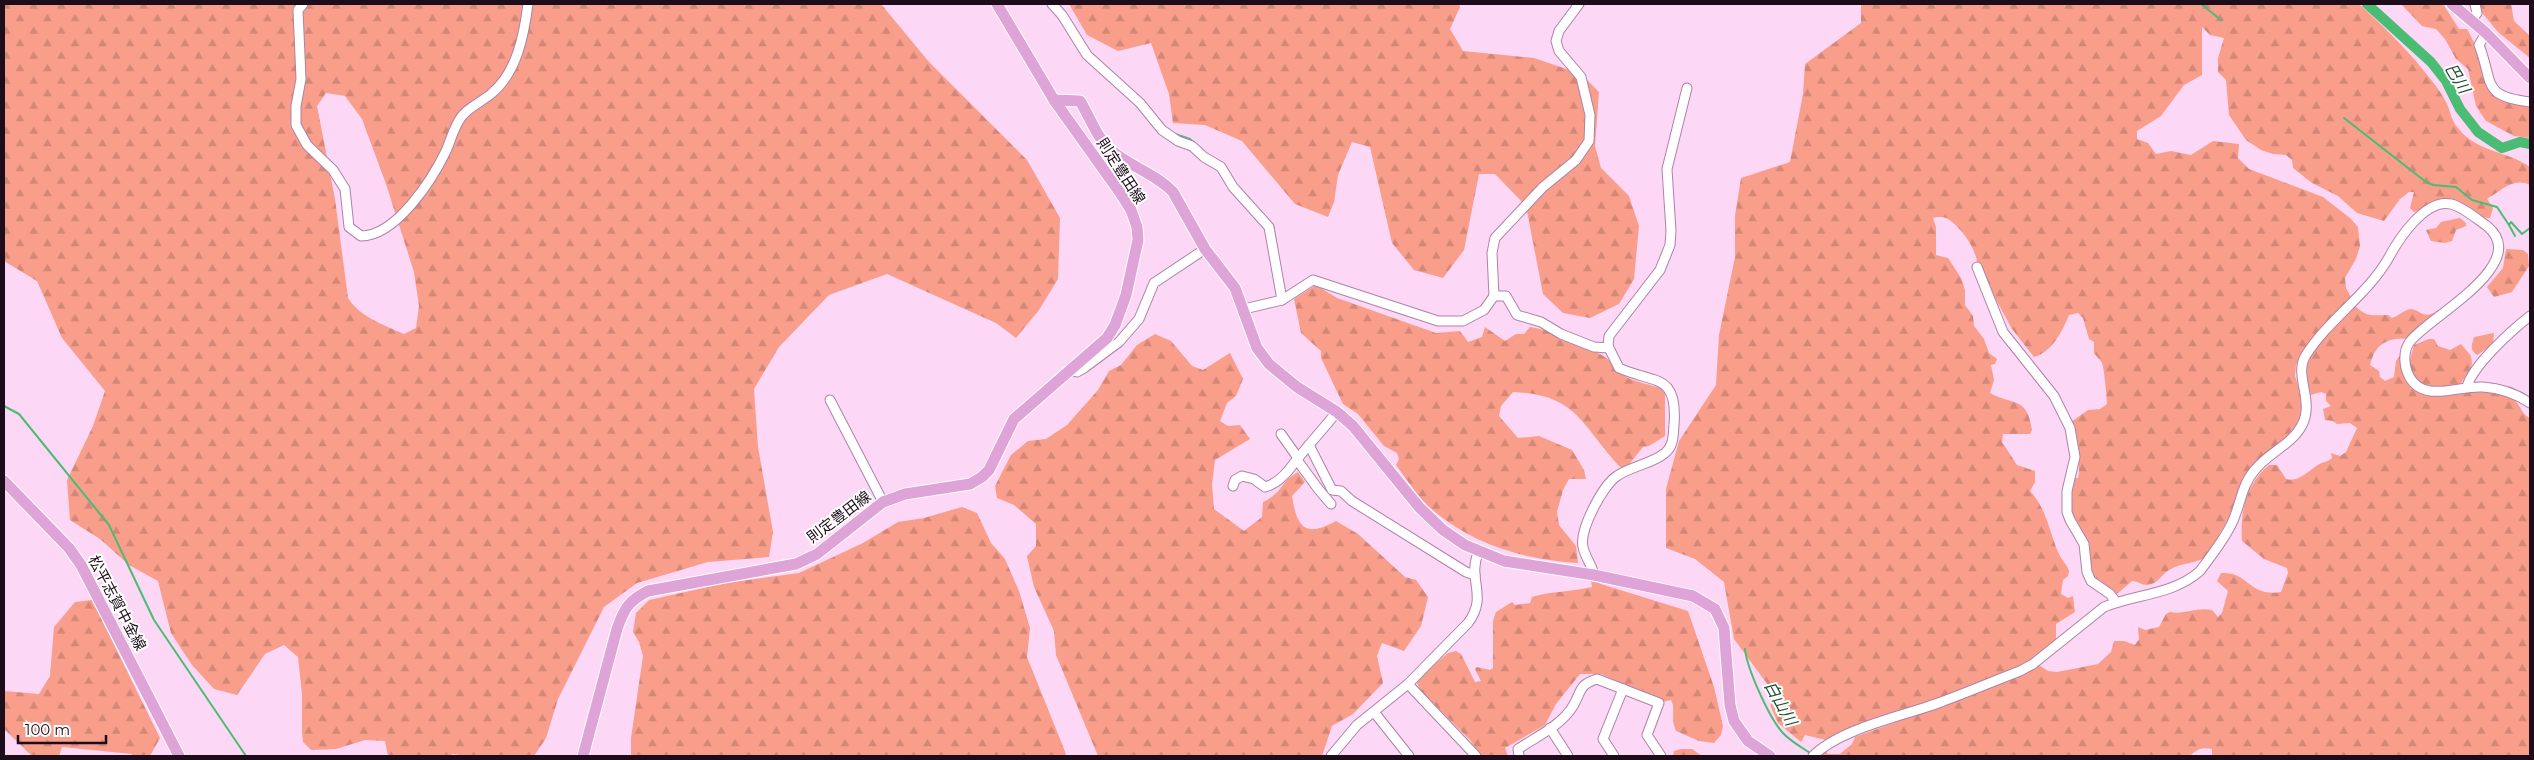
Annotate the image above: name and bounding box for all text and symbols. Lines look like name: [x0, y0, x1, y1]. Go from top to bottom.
water label: 巴川: [2441, 60, 2475, 99]
street label: 則定豊田線: [1093, 134, 1150, 207]
street label: 則定豊田線: [803, 486, 874, 547]
street label: 松平志賀中金線: [84, 552, 150, 654]
water label: 白山川: [1761, 678, 1801, 731]
scale bar: [18, 712, 105, 744]
text: 100 m: [25, 720, 70, 739]

